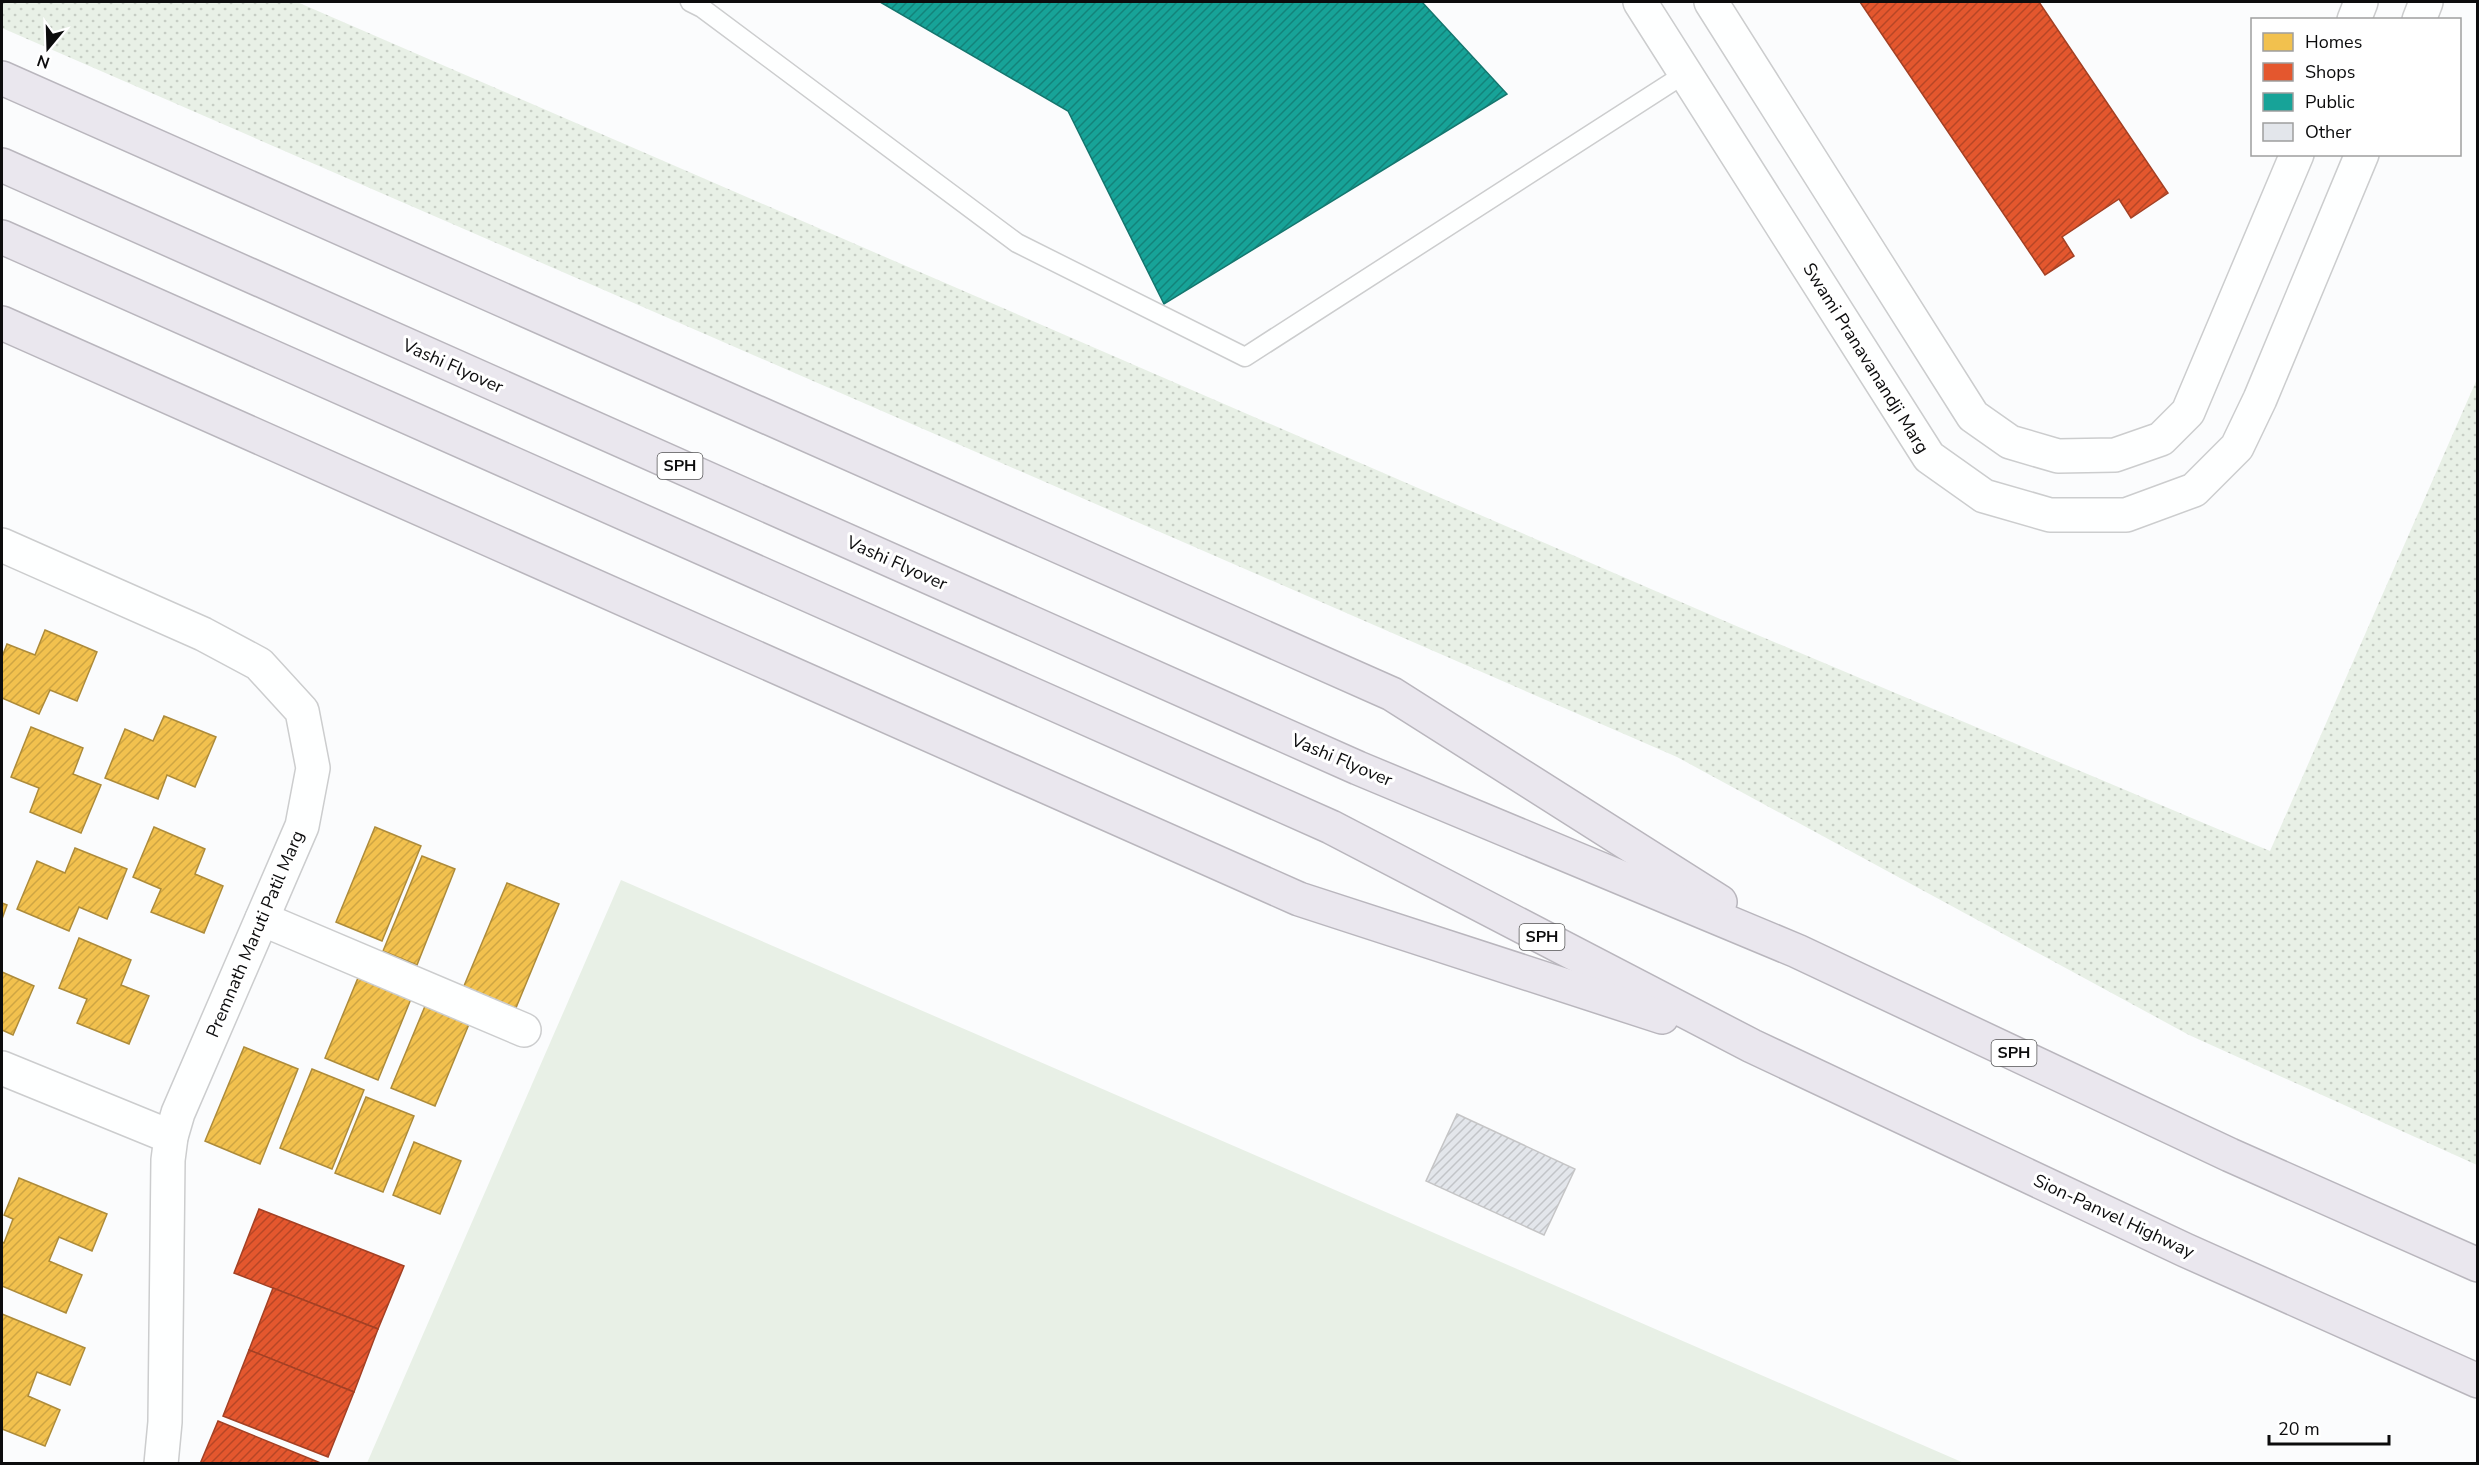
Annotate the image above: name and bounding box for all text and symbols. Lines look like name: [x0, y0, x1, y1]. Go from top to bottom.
north arrow: [18, 18, 78, 78]
legend: [2251, 18, 2461, 156]
text: Homes: [2305, 30, 2362, 54]
text: N: [34, 49, 53, 74]
text: Shops: [2305, 60, 2355, 84]
text: Public: [2305, 90, 2355, 114]
text: Other: [2305, 120, 2352, 144]
street label: Swami Pranavanandji Marg: [1797, 258, 1935, 458]
street label: Vashi Flyover: [398, 333, 508, 399]
road number: SPH: [658, 453, 702, 479]
street label: Vashi Flyover: [842, 530, 952, 596]
street label: Vashi Flyover: [1287, 728, 1397, 792]
street label: Premnath Maruti Patil Marg: [200, 827, 310, 1041]
road number: SPH: [1520, 924, 1564, 950]
road number: SPH: [1992, 1040, 2036, 1066]
street label: Sion-Panvel Highway: [2030, 1168, 2199, 1264]
scale bar: [2269, 1408, 2389, 1446]
text: 20 m: [2278, 1417, 2320, 1441]

